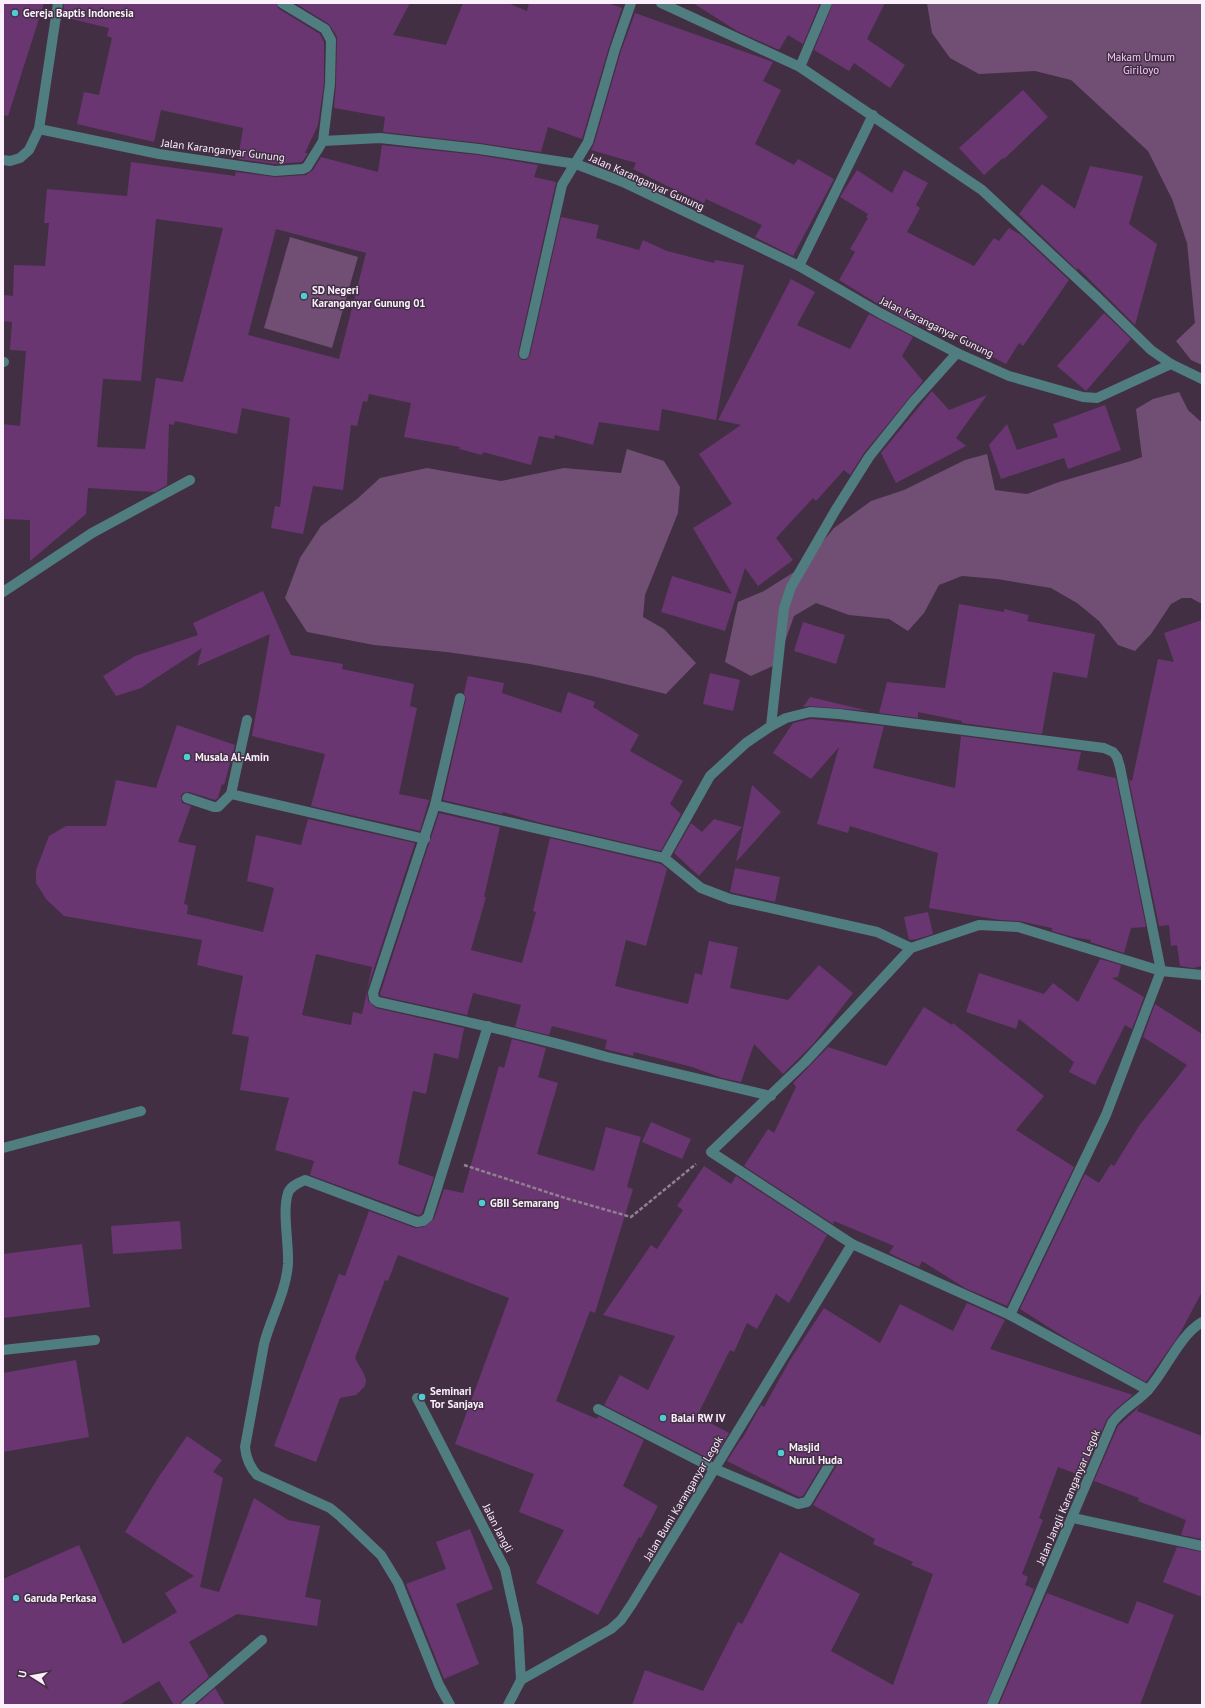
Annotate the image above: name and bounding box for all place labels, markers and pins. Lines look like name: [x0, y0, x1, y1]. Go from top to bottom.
place label: Gereja Baptis Indonesia: [23, 6, 134, 20]
marker: Gereja Baptis Indonesia: [10, 8, 20, 18]
place label: SD Negeri Karanganyar Gunung 01: [312, 283, 426, 310]
marker: SD Negeri Karanganyar Gunung 01: [299, 291, 309, 301]
place label: Musala Al-Amin: [195, 750, 269, 764]
marker: Musala Al-Amin: [182, 752, 192, 762]
place label: GBII Semarang: [490, 1196, 559, 1210]
marker: GBII Semarang: [477, 1198, 487, 1208]
place label: Seminari Tor Sanjaya: [430, 1384, 484, 1411]
marker: Seminari Tor Sanjaya: [417, 1392, 427, 1402]
place label: Balai RW IV: [671, 1411, 726, 1425]
marker: Balai RW IV: [658, 1413, 668, 1423]
place label: Masjid Nurul Huda: [789, 1440, 842, 1467]
marker: Masjid Nurul Huda: [776, 1448, 786, 1458]
place label: Garuda Perkasa: [24, 1591, 96, 1605]
marker: Garuda Perkasa: [11, 1593, 21, 1603]

